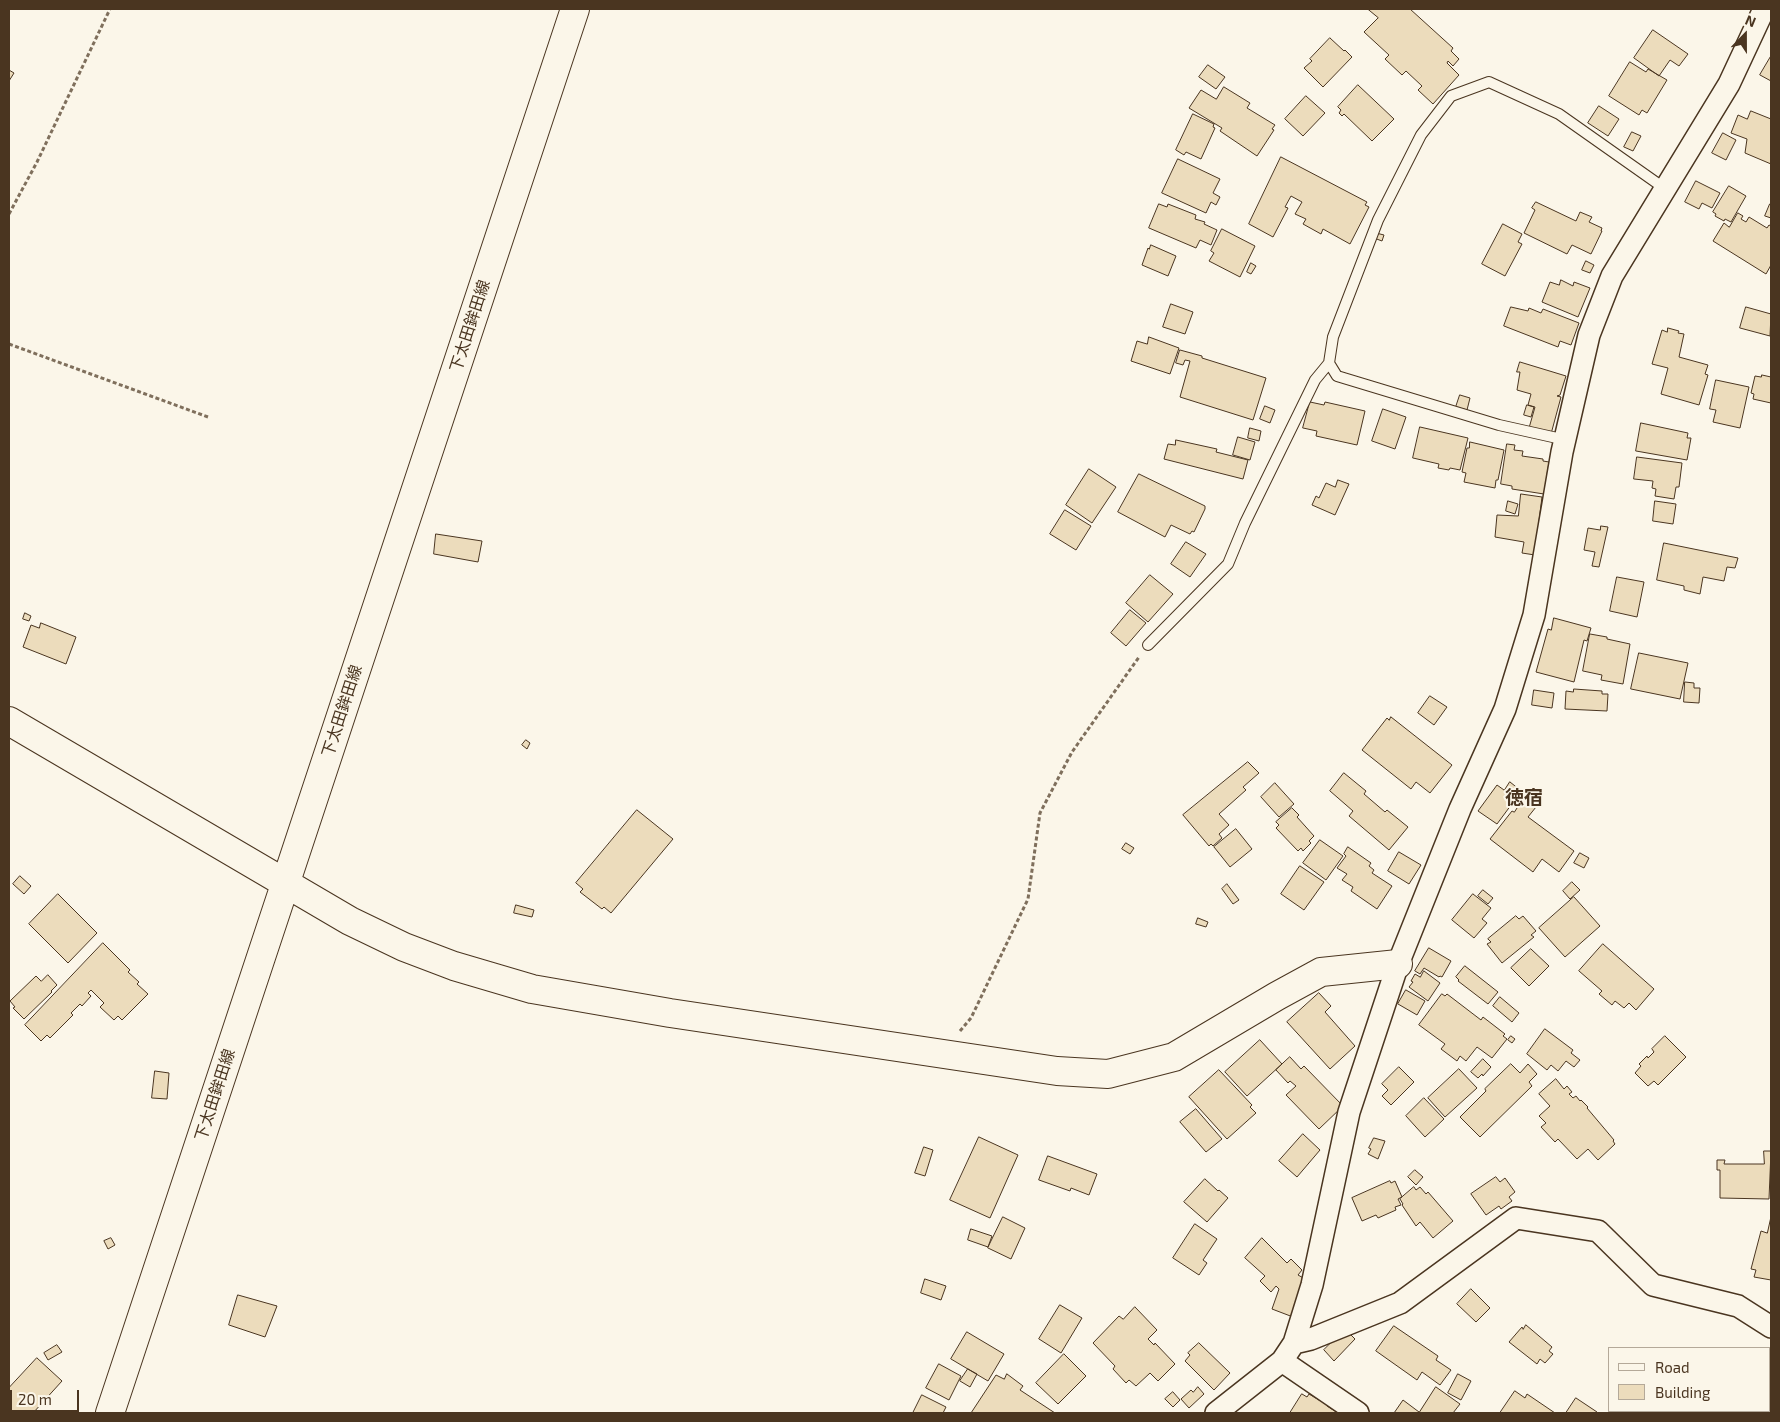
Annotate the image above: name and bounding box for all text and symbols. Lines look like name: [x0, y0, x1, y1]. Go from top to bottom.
north arrow: [1720, 10, 1770, 60]
text: N: [1743, 11, 1759, 30]
street label: 下太田鉾田線: [446, 277, 494, 375]
street label: 下太田鉾田線: [318, 662, 366, 760]
district label: 徳宿: [1505, 787, 1543, 809]
street label: 下太田鉾田線: [191, 1046, 239, 1144]
legend: [1608, 1347, 1770, 1412]
text: Road: [1655, 1358, 1690, 1376]
scale bar: [12, 1380, 81, 1412]
text: Building: [1655, 1383, 1710, 1401]
text: 20 m: [18, 1390, 52, 1408]

